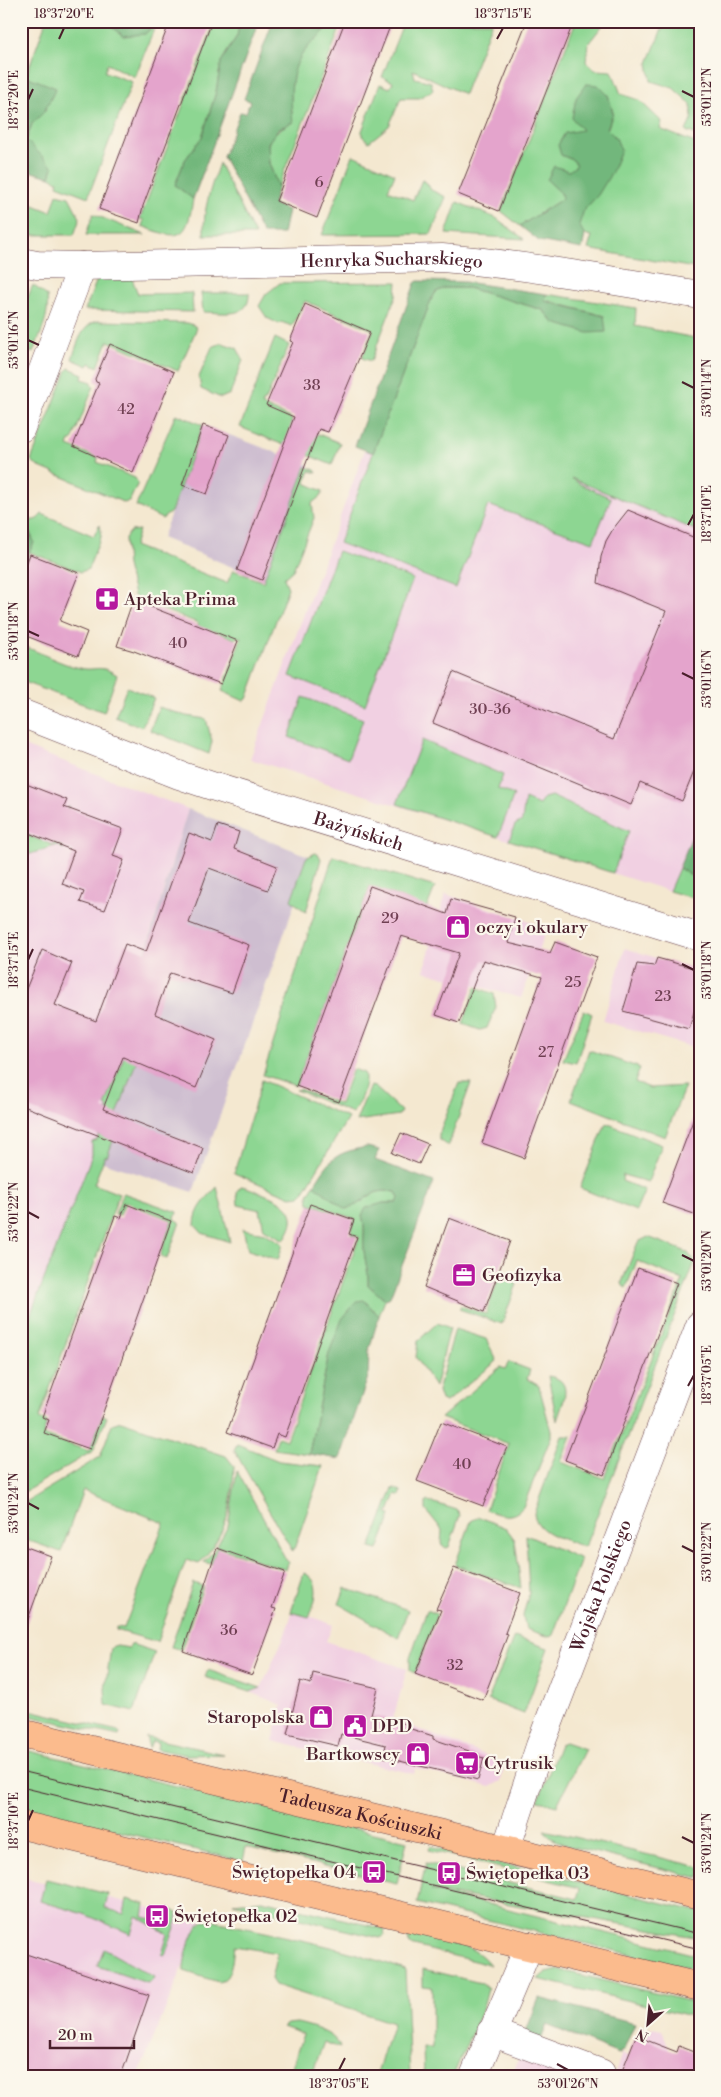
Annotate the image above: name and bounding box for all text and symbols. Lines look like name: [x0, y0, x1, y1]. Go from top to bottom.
text: 18°37'20"E: [34, 7, 94, 22]
text: 18°37'15"E: [475, 7, 531, 22]
text: 53°01'12"N: [700, 67, 715, 126]
text: 18°37'20"E: [7, 70, 22, 130]
house number: 6: [314, 173, 324, 192]
street label: Henryka Sucharskiego: [300, 246, 484, 273]
text: 53°01'16"N: [7, 311, 22, 369]
text: 53°01'14"N: [700, 359, 715, 417]
house number: 38: [303, 376, 321, 395]
house number: 42: [117, 400, 135, 419]
text: 18°37'10"E: [700, 485, 715, 543]
pharmacy icon: Apteka Prima: [94, 586, 120, 612]
place label: Apteka Prima: [123, 588, 237, 611]
text: 53°01'18"N: [7, 601, 22, 660]
house number: 40: [169, 634, 187, 653]
text: 53°01'16"N: [700, 650, 715, 708]
house number: 30-36: [469, 700, 511, 719]
street label: Bażyńskich: [310, 806, 407, 856]
house number: 29: [381, 909, 399, 928]
shop icon: oczy i okulary: [445, 914, 471, 940]
place label: oczy i okulary: [476, 916, 588, 939]
text: 18°37'15"E: [7, 932, 22, 988]
text: 53°01'18"N: [700, 940, 715, 999]
house number: 25: [565, 973, 581, 992]
house number: 23: [655, 987, 671, 1006]
house number: 27: [538, 1043, 554, 1062]
text: 53°01'22"N: [7, 1182, 22, 1242]
text: 53°01'20"N: [700, 1230, 715, 1292]
office icon: Geofizyka: [451, 1262, 477, 1288]
place label: Geofizyka: [482, 1264, 563, 1287]
text: 18°37'05"E: [700, 1345, 715, 1405]
house number: 40: [453, 1455, 471, 1474]
text: 53°01'24"N: [7, 1473, 22, 1533]
street label: Wojska Polskiego: [565, 1516, 637, 1656]
text: 53°01'22"N: [700, 1522, 715, 1582]
house number: 36: [220, 1621, 238, 1640]
house number: 32: [447, 1656, 463, 1675]
shop icon: Staropolska: [308, 1704, 334, 1730]
place label: Staropolska: [207, 1706, 305, 1729]
public building icon: DPD: [342, 1713, 368, 1739]
place label: DPD: [372, 1715, 412, 1738]
shop icon: Bartkowscy: [405, 1741, 431, 1767]
place label: Bartkowscy: [305, 1743, 400, 1766]
supermarket icon: Cytrusik: [454, 1750, 480, 1776]
place label: Cytrusik: [484, 1752, 554, 1775]
street label: Tadeusza Kościuszki: [276, 1784, 445, 1845]
text: 18°37'10"E: [7, 1792, 22, 1850]
text: 53°01'24"N: [700, 1813, 715, 1873]
bus stop icon: Świętopełka 04: [361, 1859, 387, 1885]
bus stop icon: Świętopełka 03: [436, 1860, 462, 1886]
place label: Świętopełka 04: [232, 1861, 356, 1884]
place label: Świętopełka 03: [466, 1862, 589, 1885]
bus stop icon: Świętopełka 02: [144, 1903, 170, 1929]
place label: Świętopełka 02: [174, 1905, 297, 1928]
north arrow: [624, 2000, 674, 2050]
scale bar: [50, 2017, 134, 2049]
text: N: [634, 2024, 652, 2045]
text: 20 m: [58, 2026, 93, 2045]
text: 18°37'05"E: [309, 2077, 369, 2092]
text: 53°01'26"N: [538, 2077, 598, 2092]

